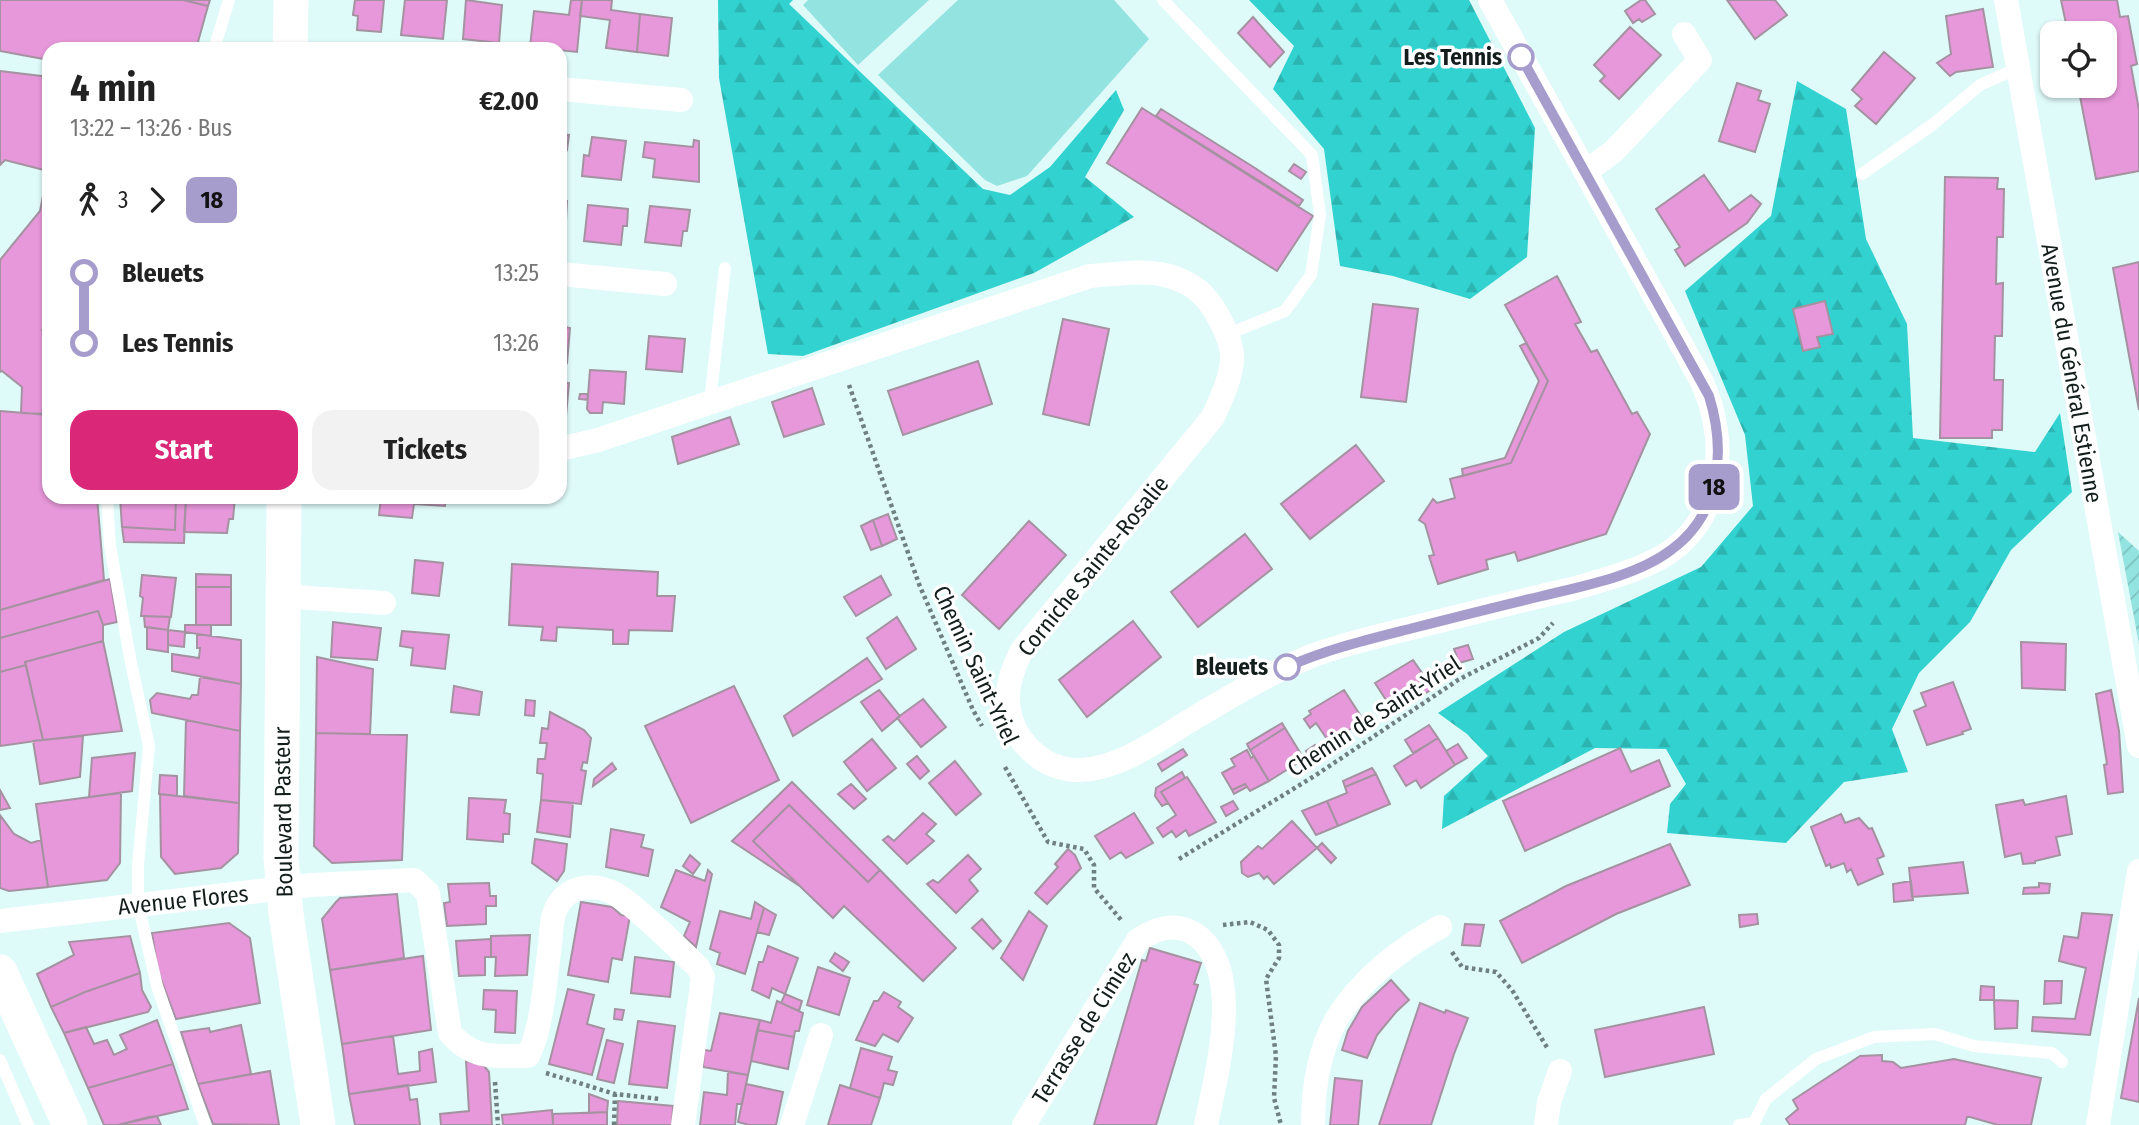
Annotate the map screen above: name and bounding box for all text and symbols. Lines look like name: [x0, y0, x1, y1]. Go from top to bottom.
map controls: [2040, 21, 2117, 98]
button: locate: [2040, 21, 2117, 98]
place label: Les Tennis: [1403, 43, 1502, 71]
marker: Les Tennis: [1508, 44, 1534, 70]
text: 4 min: [70, 65, 156, 111]
text: €2.00: [479, 86, 539, 117]
text: 13:22 – 13:26 · Bus: [70, 114, 232, 142]
icon: walk: [70, 181, 108, 219]
icon: forward: [138, 181, 176, 219]
text: 3: [118, 186, 128, 214]
text: 18: [200, 186, 223, 214]
street label: Avenue du Général Estienne: [2035, 241, 2109, 505]
text: Bleuets: [122, 258, 204, 289]
text: 13:25: [494, 259, 539, 287]
text: Les Tennis: [122, 328, 233, 359]
text: 13:26: [493, 329, 539, 357]
button: Start: [70, 410, 298, 490]
button: Tickets: [312, 410, 539, 490]
line badge: 18: [1682, 464, 1746, 510]
street label: Corniche Sainte-Rosalie: [1012, 470, 1174, 662]
text: 18: [1703, 473, 1725, 501]
street label: Chemin Saint-Yriel: [927, 581, 1025, 749]
street label: Chemin de Saint-Yriel: [1282, 650, 1466, 782]
place label: Bleuets: [1196, 653, 1268, 681]
marker: Bleuets: [1274, 654, 1300, 680]
street label: Boulevard Pasteur: [268, 726, 298, 898]
street label: Avenue Flores: [116, 879, 250, 921]
street label: Terrasse de Cimiez: [1026, 947, 1142, 1109]

